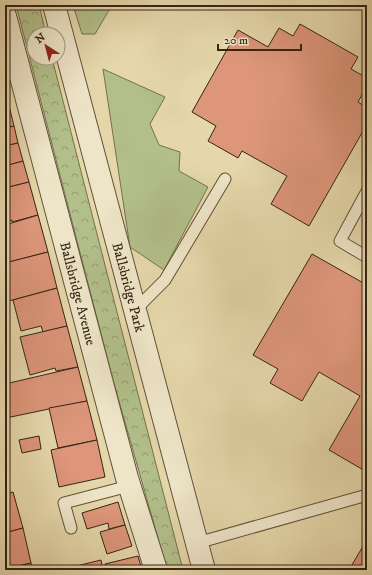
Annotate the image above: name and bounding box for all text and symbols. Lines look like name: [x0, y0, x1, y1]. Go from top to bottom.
north arrow: [26, 26, 66, 66]
scale bar: [218, 26, 301, 52]
text: N: [33, 30, 48, 47]
text: 20 m: [224, 33, 248, 48]
street label: Ballsbridge Avenue: [55, 240, 100, 348]
street label: Ballsbridge Park: [107, 241, 148, 334]

